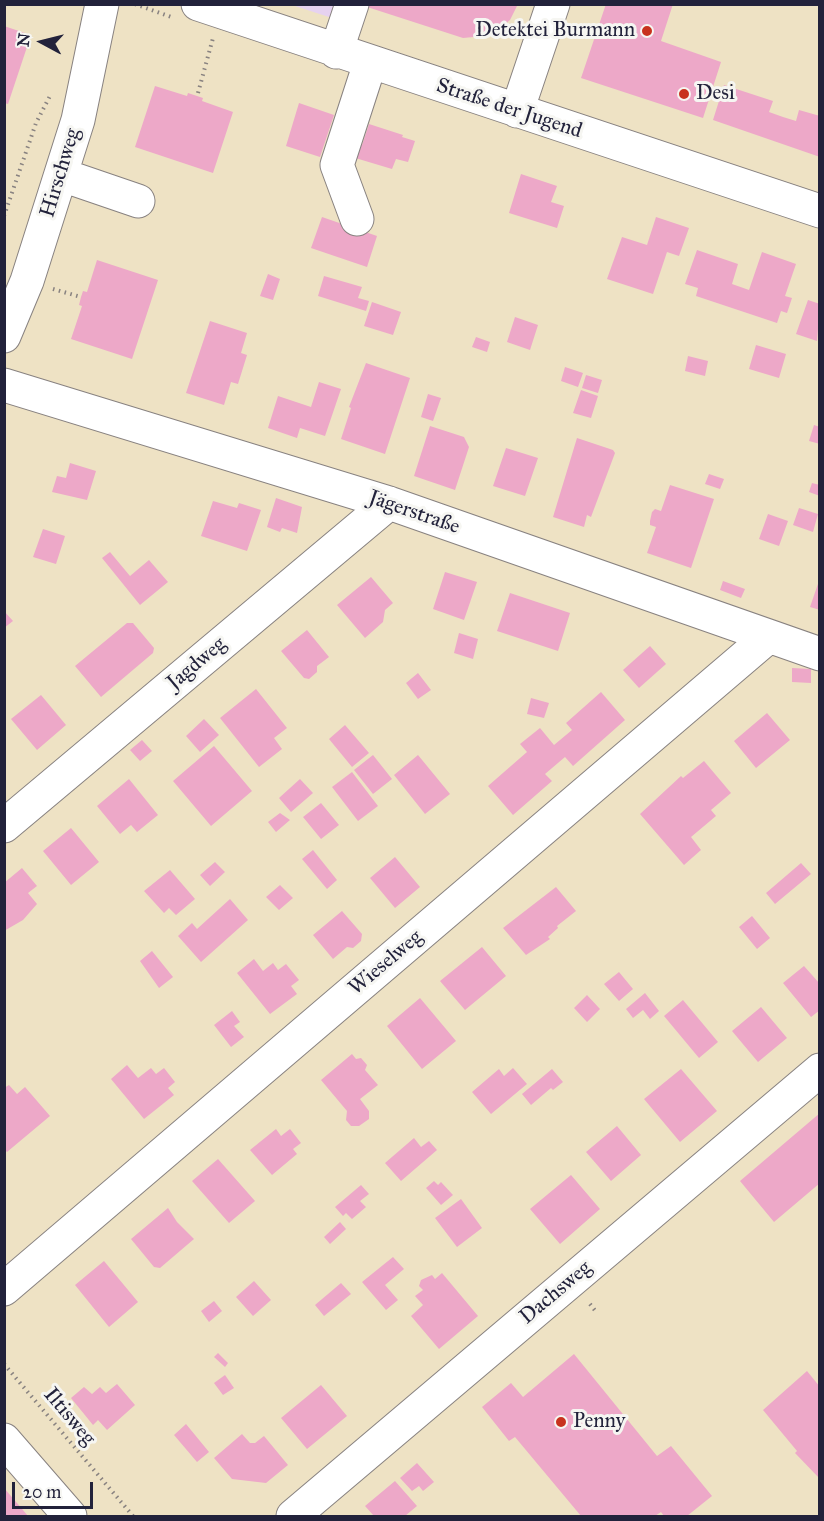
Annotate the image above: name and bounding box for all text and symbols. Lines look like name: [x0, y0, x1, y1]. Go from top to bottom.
north arrow: [12, 12, 72, 72]
place label: Detektei Burmann: [475, 18, 635, 44]
marker: Detektei Burmann: [640, 24, 654, 38]
text: N: [13, 32, 34, 48]
street label: Straße der Jugend: [433, 74, 585, 144]
place label: Desi: [696, 81, 735, 107]
marker: Desi: [677, 87, 691, 101]
street label: Hirschweg: [36, 125, 86, 221]
street label: Jägerstraße: [365, 486, 463, 540]
street label: Jagdweg: [162, 632, 232, 696]
street label: Wieselweg: [344, 925, 428, 1001]
street label: Dachsweg: [515, 1256, 597, 1330]
street label: Iltisweg: [38, 1383, 100, 1451]
place label: Penny: [573, 1409, 625, 1435]
marker: Penny: [554, 1415, 568, 1429]
scale bar: [15, 1470, 96, 1508]
text: 20 m: [23, 1481, 61, 1503]

